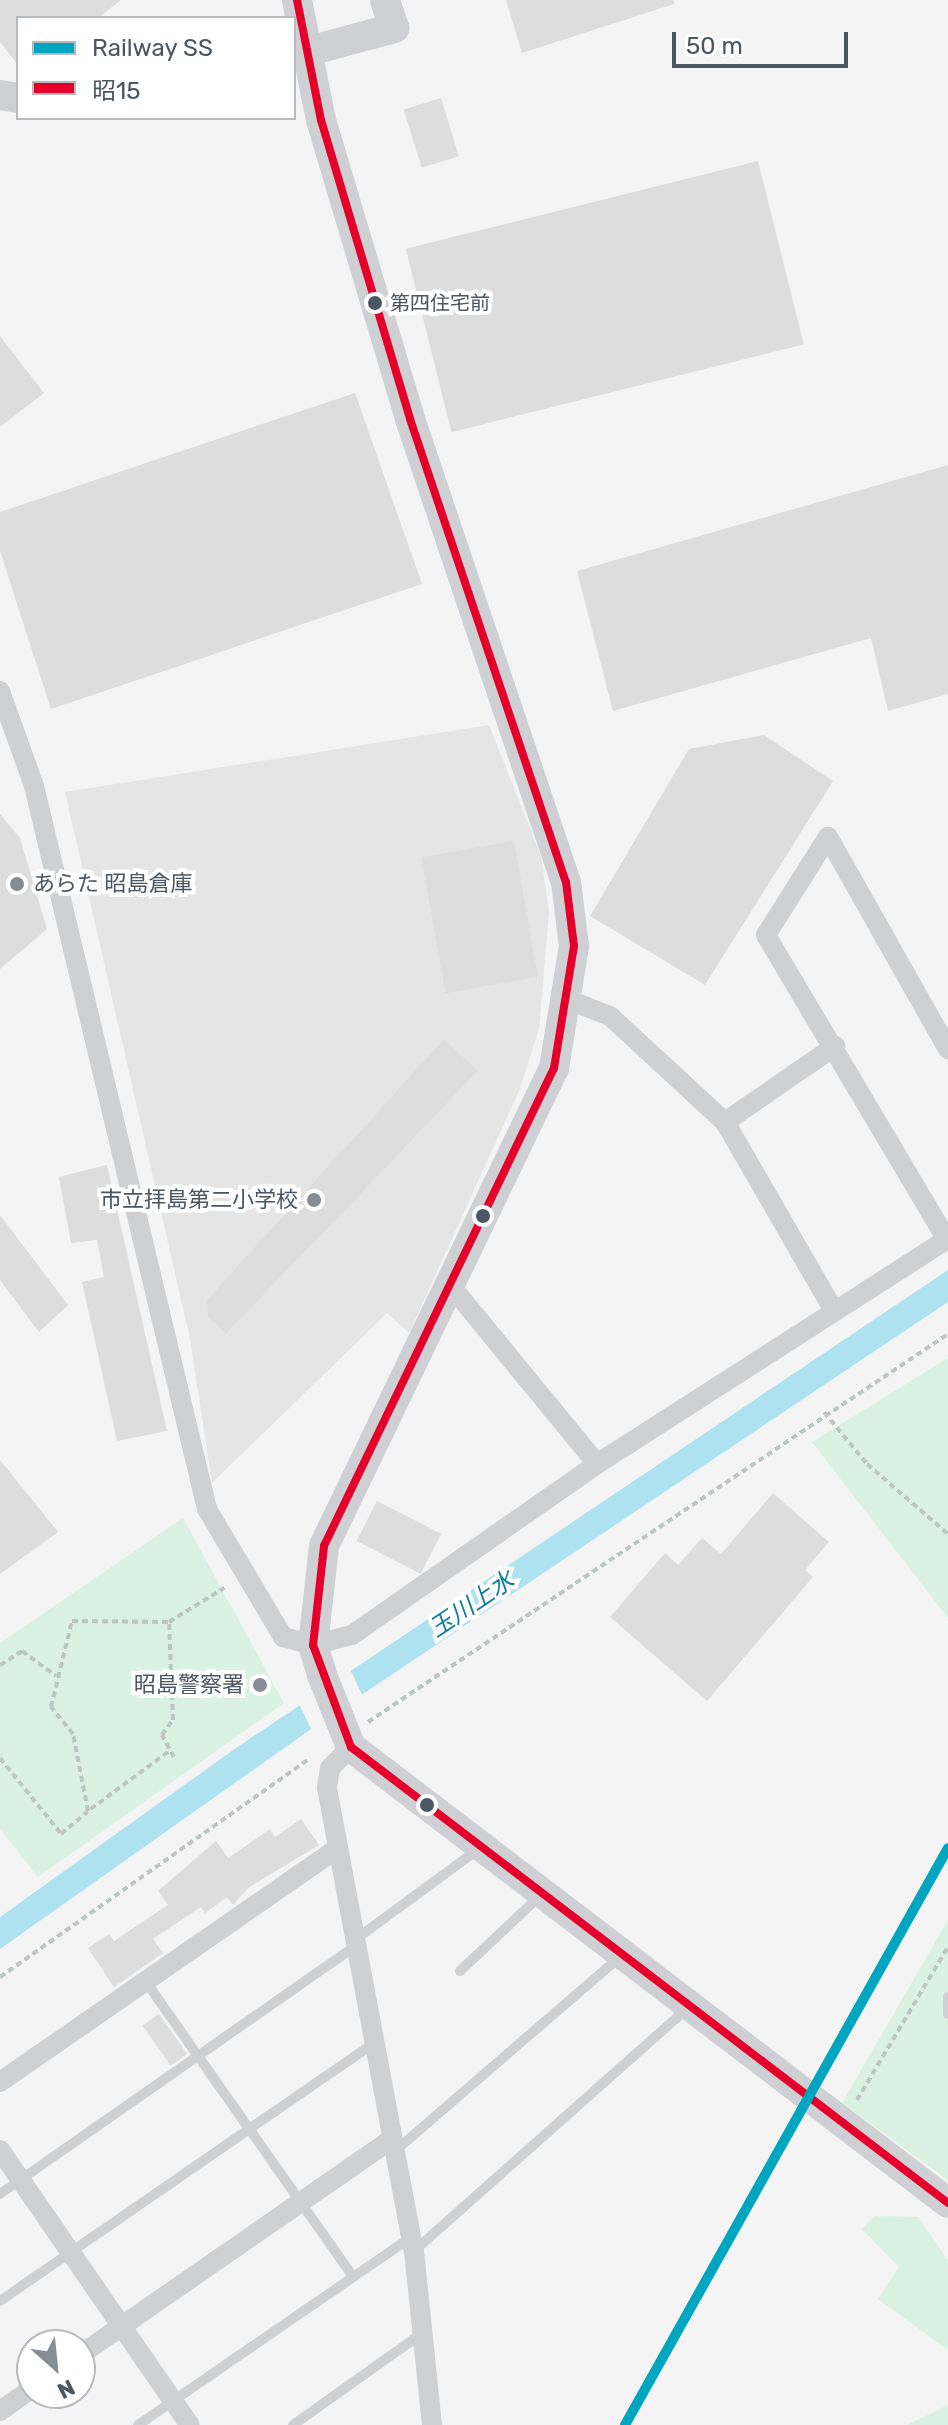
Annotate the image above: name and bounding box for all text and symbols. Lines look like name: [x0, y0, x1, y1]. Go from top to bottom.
legend: [16, 16, 296, 120]
scale bar: [676, 16, 852, 66]
text: 50 m: [686, 32, 743, 60]
text: Railway SS: [92, 34, 213, 62]
text: 昭15: [92, 77, 141, 105]
place label: 第四住宅前: [390, 291, 490, 315]
marker: 第四住宅前: [367, 295, 383, 311]
place label: あらた 昭島倉庫: [33, 871, 192, 897]
marker: あらた 昭島倉庫: [8, 875, 26, 893]
place label: 市立拝島第二小学校: [100, 1187, 298, 1213]
marker: 市立拝島第二小学校: [305, 1191, 323, 1209]
unlabelled marker: [475, 1208, 491, 1224]
water label: 玉川上水: [424, 1566, 520, 1644]
place label: 昭島警察署: [134, 1672, 244, 1698]
marker: 昭島警察署: [251, 1676, 269, 1694]
unlabelled marker: [419, 1797, 435, 1813]
north arrow: [16, 2329, 96, 2409]
text: N: [53, 2373, 79, 2405]

